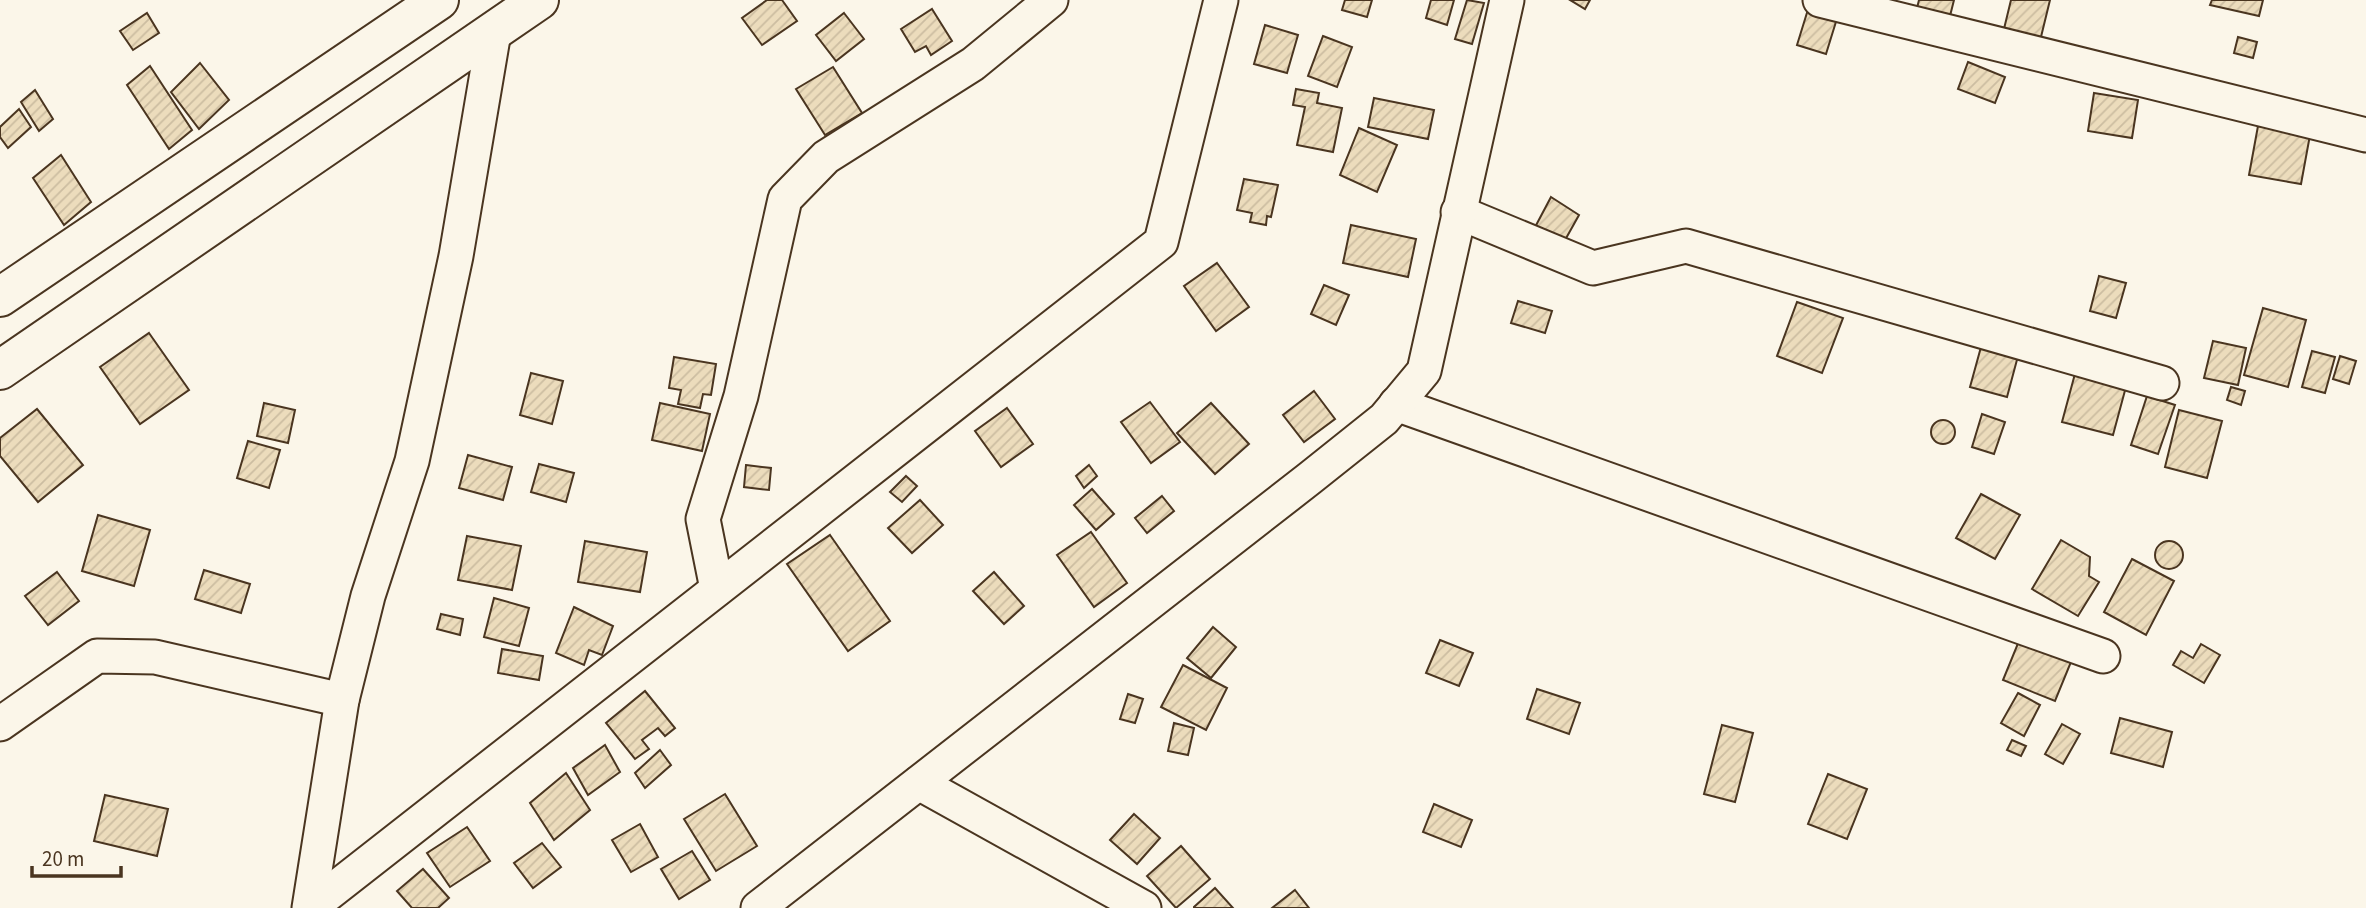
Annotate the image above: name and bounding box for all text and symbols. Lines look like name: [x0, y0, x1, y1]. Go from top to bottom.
scale bar: [32, 834, 121, 878]
text: 20 m: [42, 844, 84, 874]

